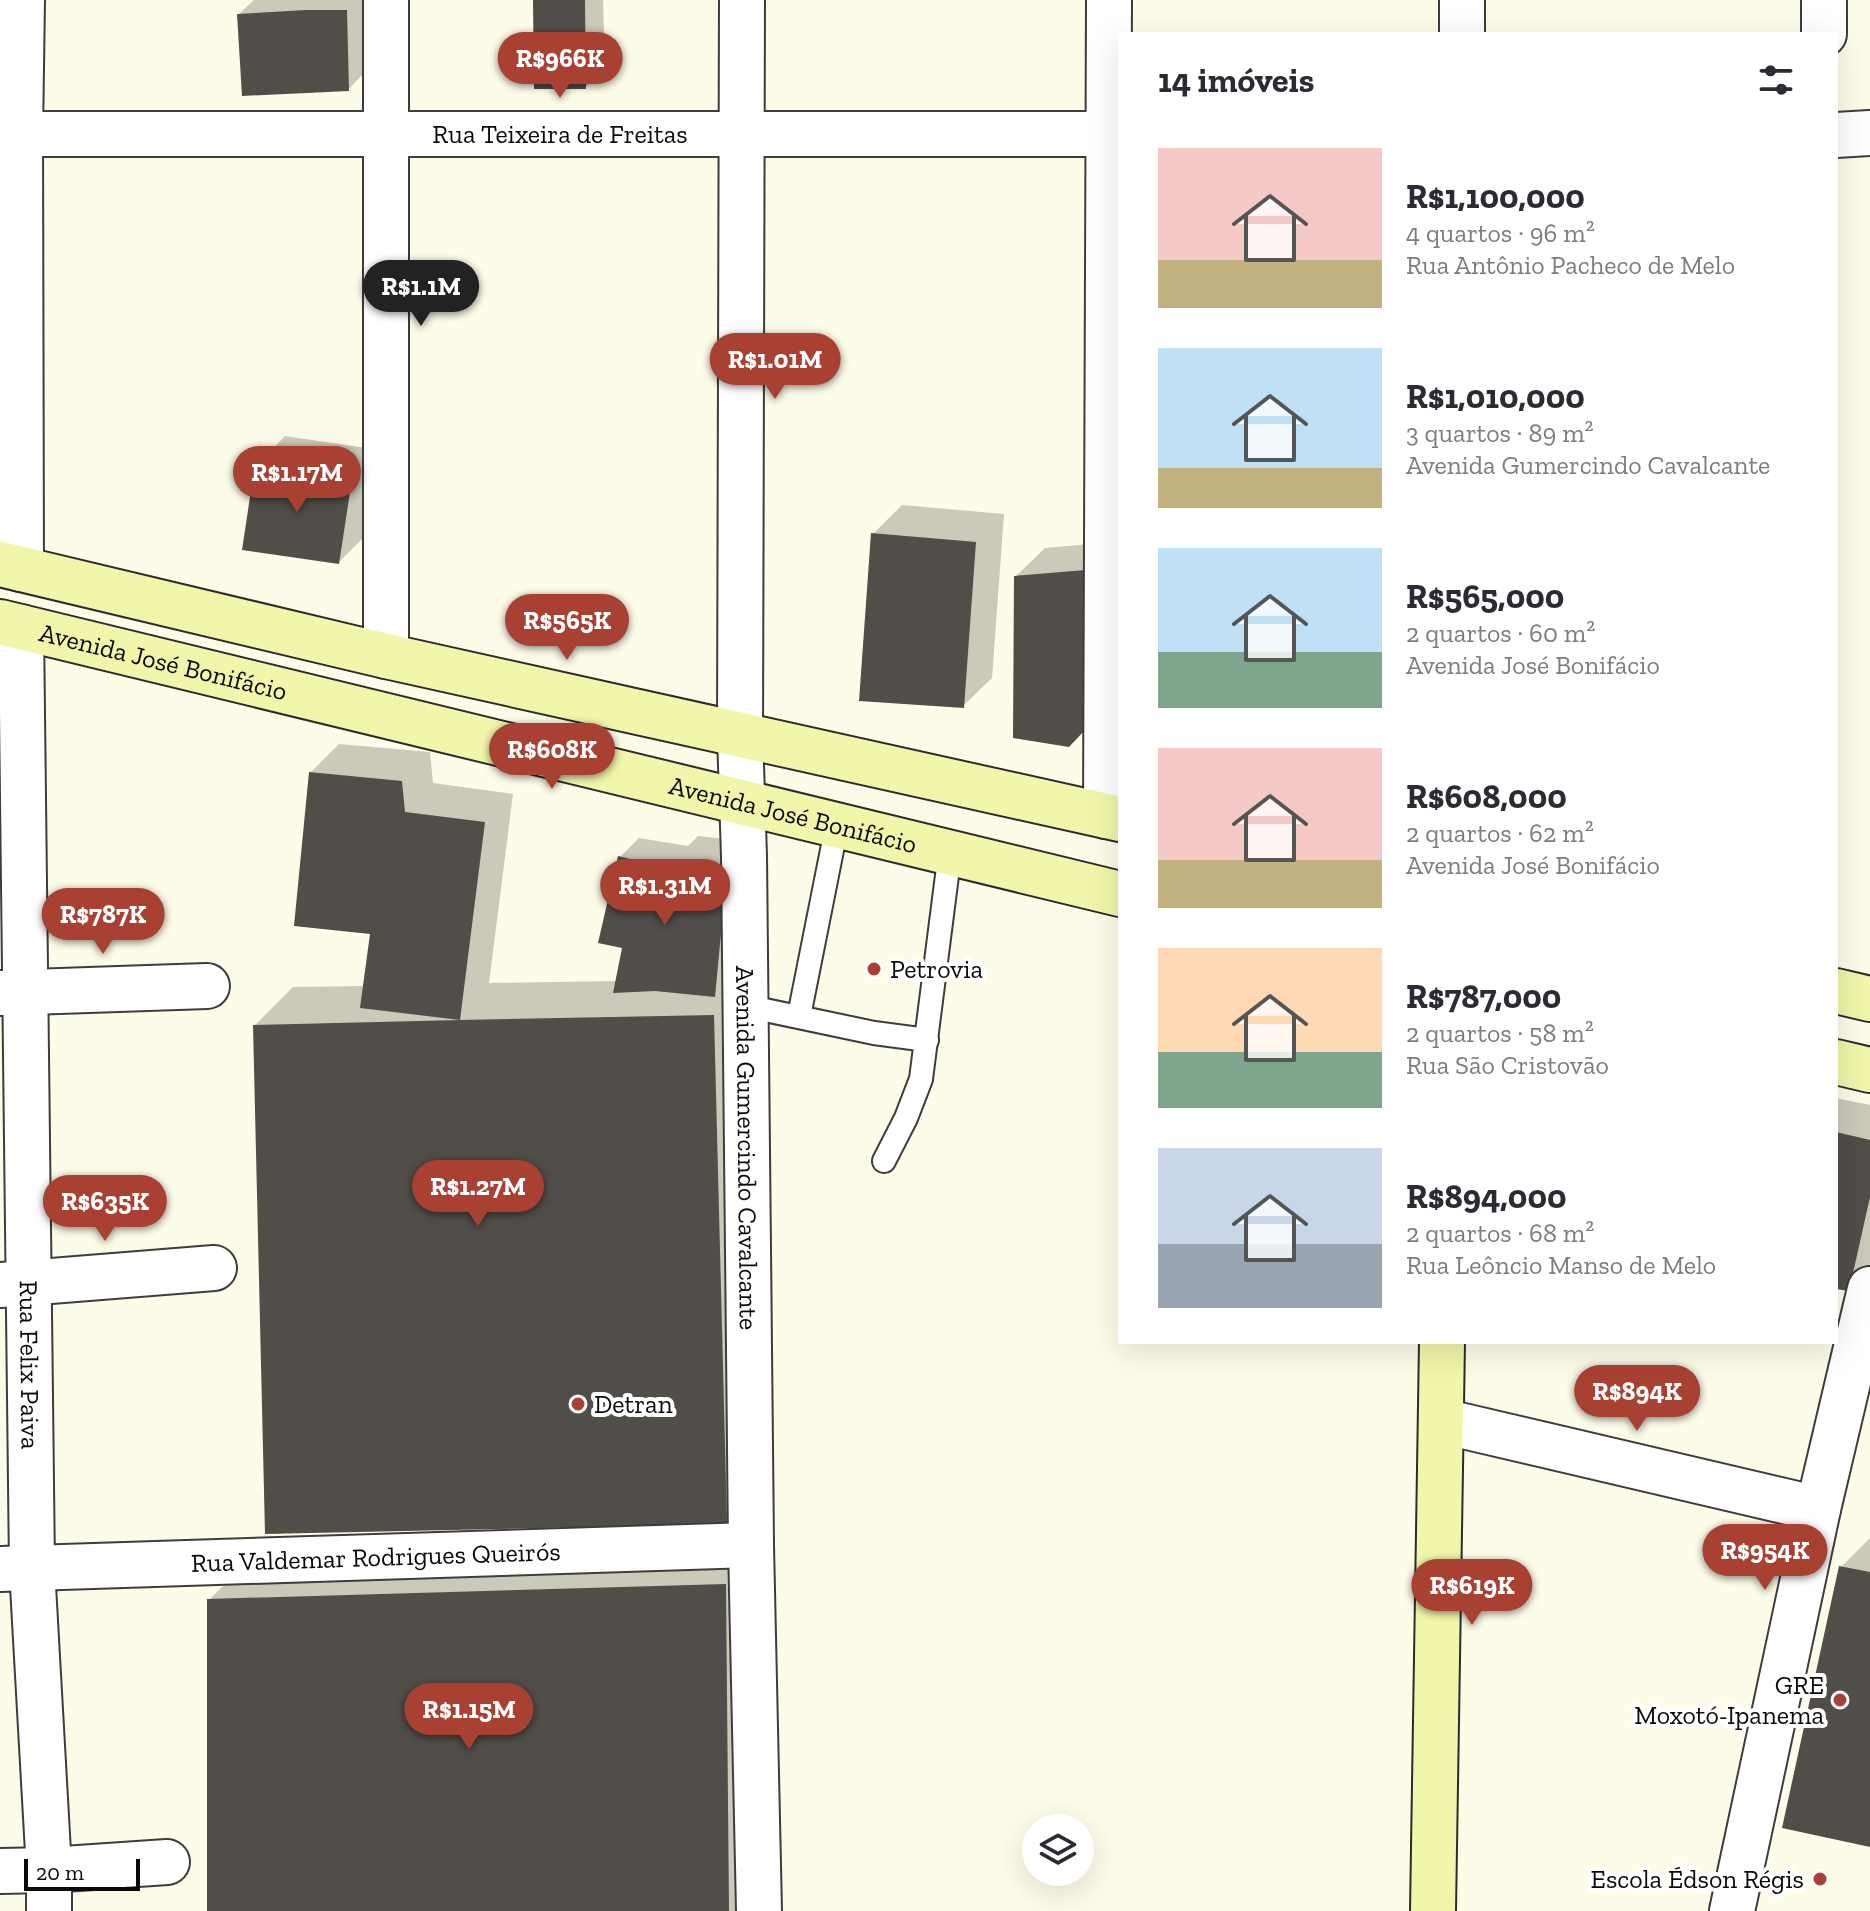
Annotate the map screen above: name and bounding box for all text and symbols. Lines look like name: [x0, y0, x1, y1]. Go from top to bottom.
pin: R$966K: [495, 32, 625, 100]
text: R$966K: [516, 42, 604, 74]
icon: filters: [1754, 58, 1798, 102]
text: 14 imóveis: [1158, 60, 1314, 101]
street label: Rua Teixeira de Freitas: [432, 118, 688, 150]
text: R$1,100,000: [1406, 176, 1585, 217]
icon: home: [1222, 180, 1318, 276]
text: 4 quartos · 96 m²: [1406, 217, 1595, 249]
text: Rua Antônio Pacheco de Melo: [1406, 249, 1735, 281]
pin: R$1.1M: [356, 260, 486, 328]
text: R$1.1M: [381, 270, 461, 302]
pin: R$1.01M: [701, 333, 849, 401]
text: R$1.01M: [728, 343, 822, 375]
text: R$1,010,000: [1406, 376, 1585, 417]
icon: home: [1222, 380, 1318, 476]
text: 3 quartos · 89 m²: [1406, 417, 1594, 449]
pin: R$1.17M: [223, 446, 371, 514]
text: Avenida Gumercindo Cavalcante: [1406, 449, 1770, 481]
text: R$1.17M: [251, 456, 343, 488]
text: R$565,000: [1406, 576, 1564, 617]
icon: home: [1222, 580, 1318, 676]
pin: R$565K: [502, 594, 632, 662]
text: R$565K: [523, 604, 611, 636]
street label: Avenida José Bonifácio: [36, 616, 290, 707]
text: 2 quartos · 60 m²: [1406, 617, 1595, 649]
text: Avenida José Bonifácio: [1406, 649, 1660, 681]
pin: R$608K: [487, 723, 617, 791]
text: R$608K: [507, 733, 597, 765]
street label: Avenida José Bonifácio: [666, 769, 920, 860]
text: R$608,000: [1406, 776, 1567, 817]
icon: home: [1222, 780, 1318, 876]
text: 2 quartos · 62 m²: [1406, 817, 1594, 849]
text: Avenida José Bonifácio: [1406, 849, 1660, 881]
pin: R$1.31M: [591, 859, 739, 927]
text: R$1.31M: [618, 869, 712, 901]
pin: R$787K: [38, 888, 168, 956]
text: R$787K: [60, 898, 146, 930]
place label: Petrovia: [890, 953, 984, 985]
marker: Petrovia: [865, 960, 883, 978]
street label: Avenida Gumercindo Cavalcante: [729, 966, 765, 1330]
text: R$787,000: [1406, 976, 1561, 1017]
icon: home: [1222, 980, 1318, 1076]
text: 2 quartos · 58 m²: [1406, 1017, 1594, 1049]
text: Rua São Cristovão: [1406, 1049, 1609, 1081]
pin: R$1.27M: [404, 1160, 552, 1228]
text: R$1.27M: [430, 1170, 526, 1202]
pin: R$635K: [40, 1175, 170, 1243]
text: R$894,000: [1406, 1176, 1567, 1217]
icon: home: [1222, 1180, 1318, 1276]
text: R$635K: [61, 1185, 149, 1217]
text: 2 quartos · 68 m²: [1406, 1217, 1594, 1249]
text: Rua Leôncio Manso de Melo: [1406, 1249, 1716, 1281]
street label: Rua Felix Paiva: [13, 1280, 47, 1450]
pin: R$894K: [1572, 1365, 1702, 1433]
text: R$894K: [1592, 1375, 1682, 1407]
place label: Detran: [594, 1388, 673, 1420]
marker: Detran: [569, 1395, 587, 1413]
pin: R$954K: [1700, 1524, 1830, 1592]
text: R$954K: [1720, 1534, 1810, 1566]
street label: Rua Valdemar Rodrigues Queirós: [191, 1535, 561, 1579]
pin: R$619K: [1407, 1559, 1537, 1627]
text: R$619K: [1429, 1569, 1515, 1601]
place label: GRE Moxotó-Ipanema: [1634, 1669, 1824, 1731]
pin: R$1.15M: [395, 1683, 543, 1751]
marker: GRE Moxotó-Ipanema: [1831, 1691, 1849, 1709]
text: R$1.15M: [422, 1693, 516, 1725]
map controls: [1022, 1814, 1094, 1886]
button: layers: [1022, 1814, 1094, 1886]
scale bar: [24, 1855, 140, 1891]
text: 20 m: [36, 1859, 84, 1886]
place label: Escola Édson Régis: [1591, 1863, 1804, 1895]
marker: Escola Édson Régis: [1811, 1870, 1829, 1888]

